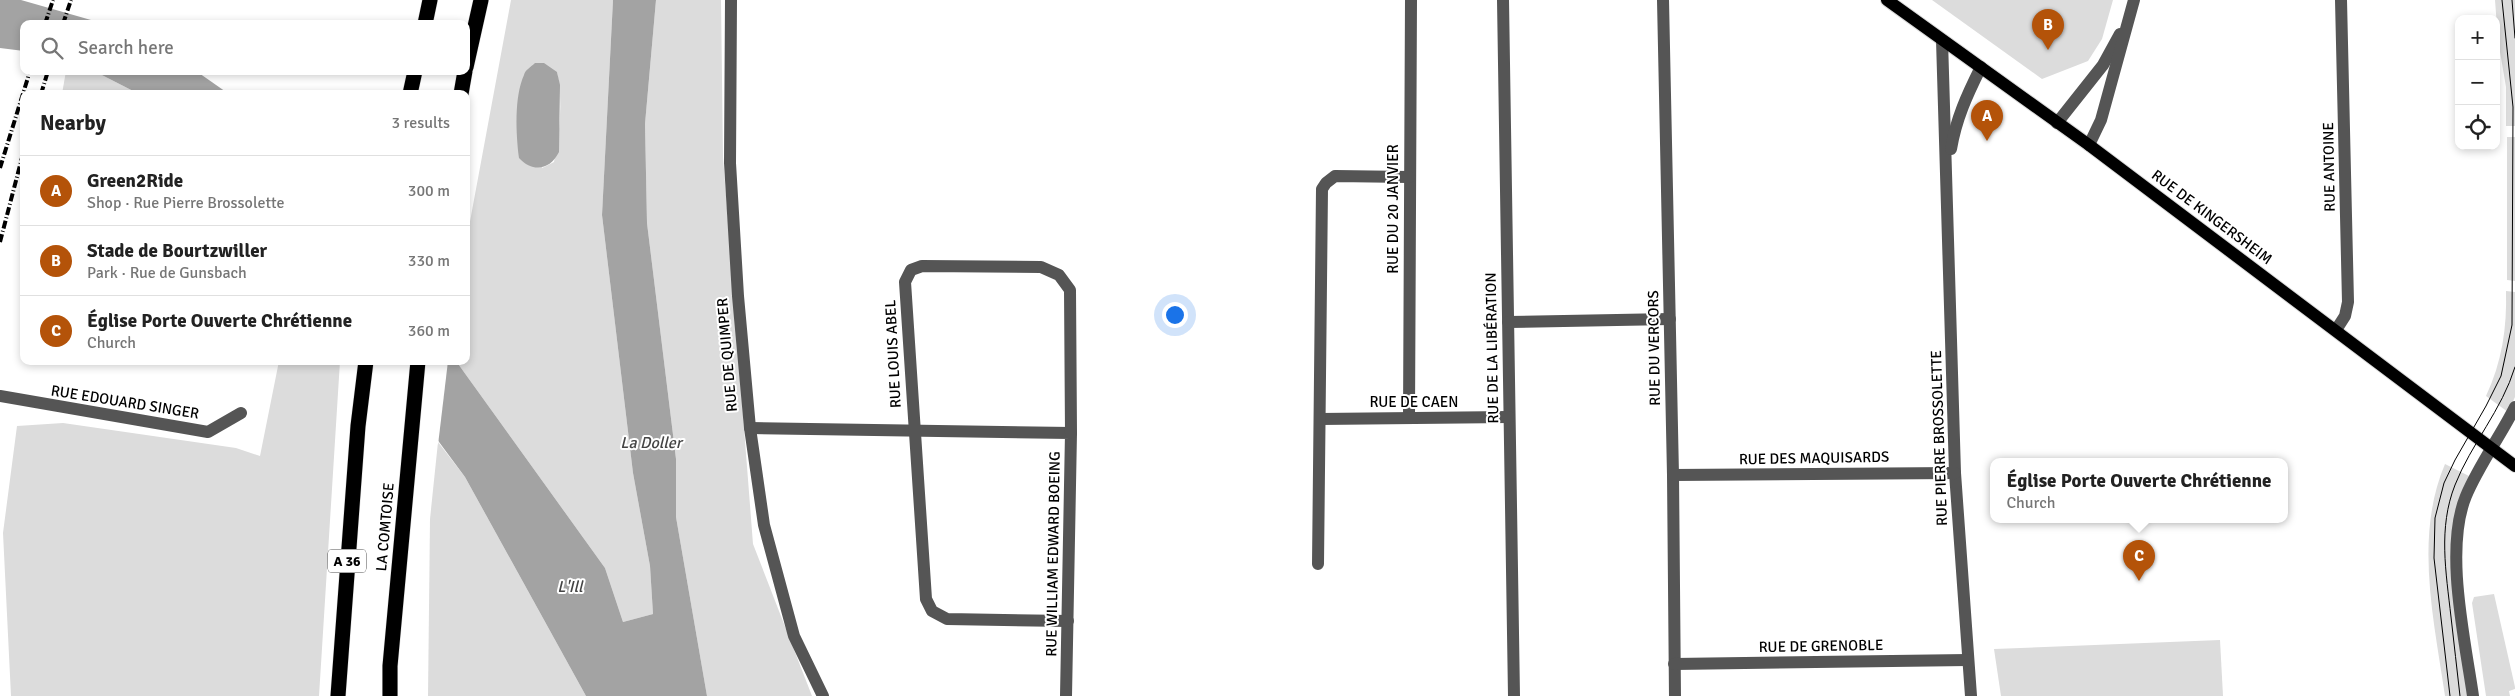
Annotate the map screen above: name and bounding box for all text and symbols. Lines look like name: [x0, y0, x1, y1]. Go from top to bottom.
pin: B: [2032, 9, 2064, 50]
map controls: [2455, 15, 2500, 150]
button: +: [2455, 15, 2500, 60]
search box: [20, 20, 470, 75]
icon: search: [38, 34, 66, 62]
text: Search here: [78, 36, 174, 60]
button: −: [2455, 60, 2500, 105]
pin: A: [1971, 100, 2003, 141]
button: locate: [2455, 105, 2500, 150]
text: Nearby: [40, 110, 106, 136]
text: 3 results: [391, 113, 450, 133]
street label: RUE ANTOINE: [2319, 122, 2339, 212]
street label: RUE DU 20 JANVIER: [1384, 144, 1402, 274]
street label: RUE DE KINGERSHEIM: [2148, 166, 2276, 268]
text: Green2Ride: [87, 169, 183, 193]
text: A: [51, 181, 61, 201]
text: 300 m: [408, 181, 450, 201]
text: Shop · Rue Pierre Brossolette: [87, 193, 285, 213]
text: Stade de Bourtzwiller: [87, 239, 267, 263]
text: B: [51, 251, 61, 271]
text: 330 m: [408, 251, 450, 271]
text: Park · Rue de Gunsbach: [87, 263, 247, 283]
street label: RUE DE LA LIBÉRATION: [1481, 272, 1502, 424]
street label: RUE DU VERCORS: [1644, 290, 1664, 406]
street label: RUE DE QUIMPER: [713, 297, 741, 413]
street label: RUE LOUIS ABEL: [881, 299, 905, 409]
your location: [1162, 302, 1188, 328]
text: Église Porte Ouverte Chrétienne: [87, 309, 352, 333]
text: C: [51, 321, 61, 341]
text: 360 m: [408, 321, 450, 341]
text: Church: [87, 333, 136, 353]
street label: RUE PIERRE BROSSOLETTE: [1927, 350, 1951, 526]
street label: RUE EDOUARD SINGER: [50, 381, 200, 423]
street label: RUE DE CAEN: [1369, 393, 1459, 411]
water label: La Doller: [620, 433, 684, 453]
street label: RUE DES MAQUISARDS: [1739, 448, 1889, 468]
street label: RUE WILLIAM EDWARD BOEING: [1042, 451, 1064, 657]
popup: [1990, 458, 2288, 523]
text: Église Porte Ouverte Chrétienne: [2006, 469, 2272, 493]
street label: LA COMTOISE: [372, 482, 398, 572]
text: Church: [2006, 493, 2055, 513]
pin: C: [2123, 540, 2155, 581]
road number: A 36: [328, 550, 366, 572]
water label: L'Ill: [557, 577, 584, 597]
street label: RUE DE GRENOBLE: [1759, 636, 1883, 656]

